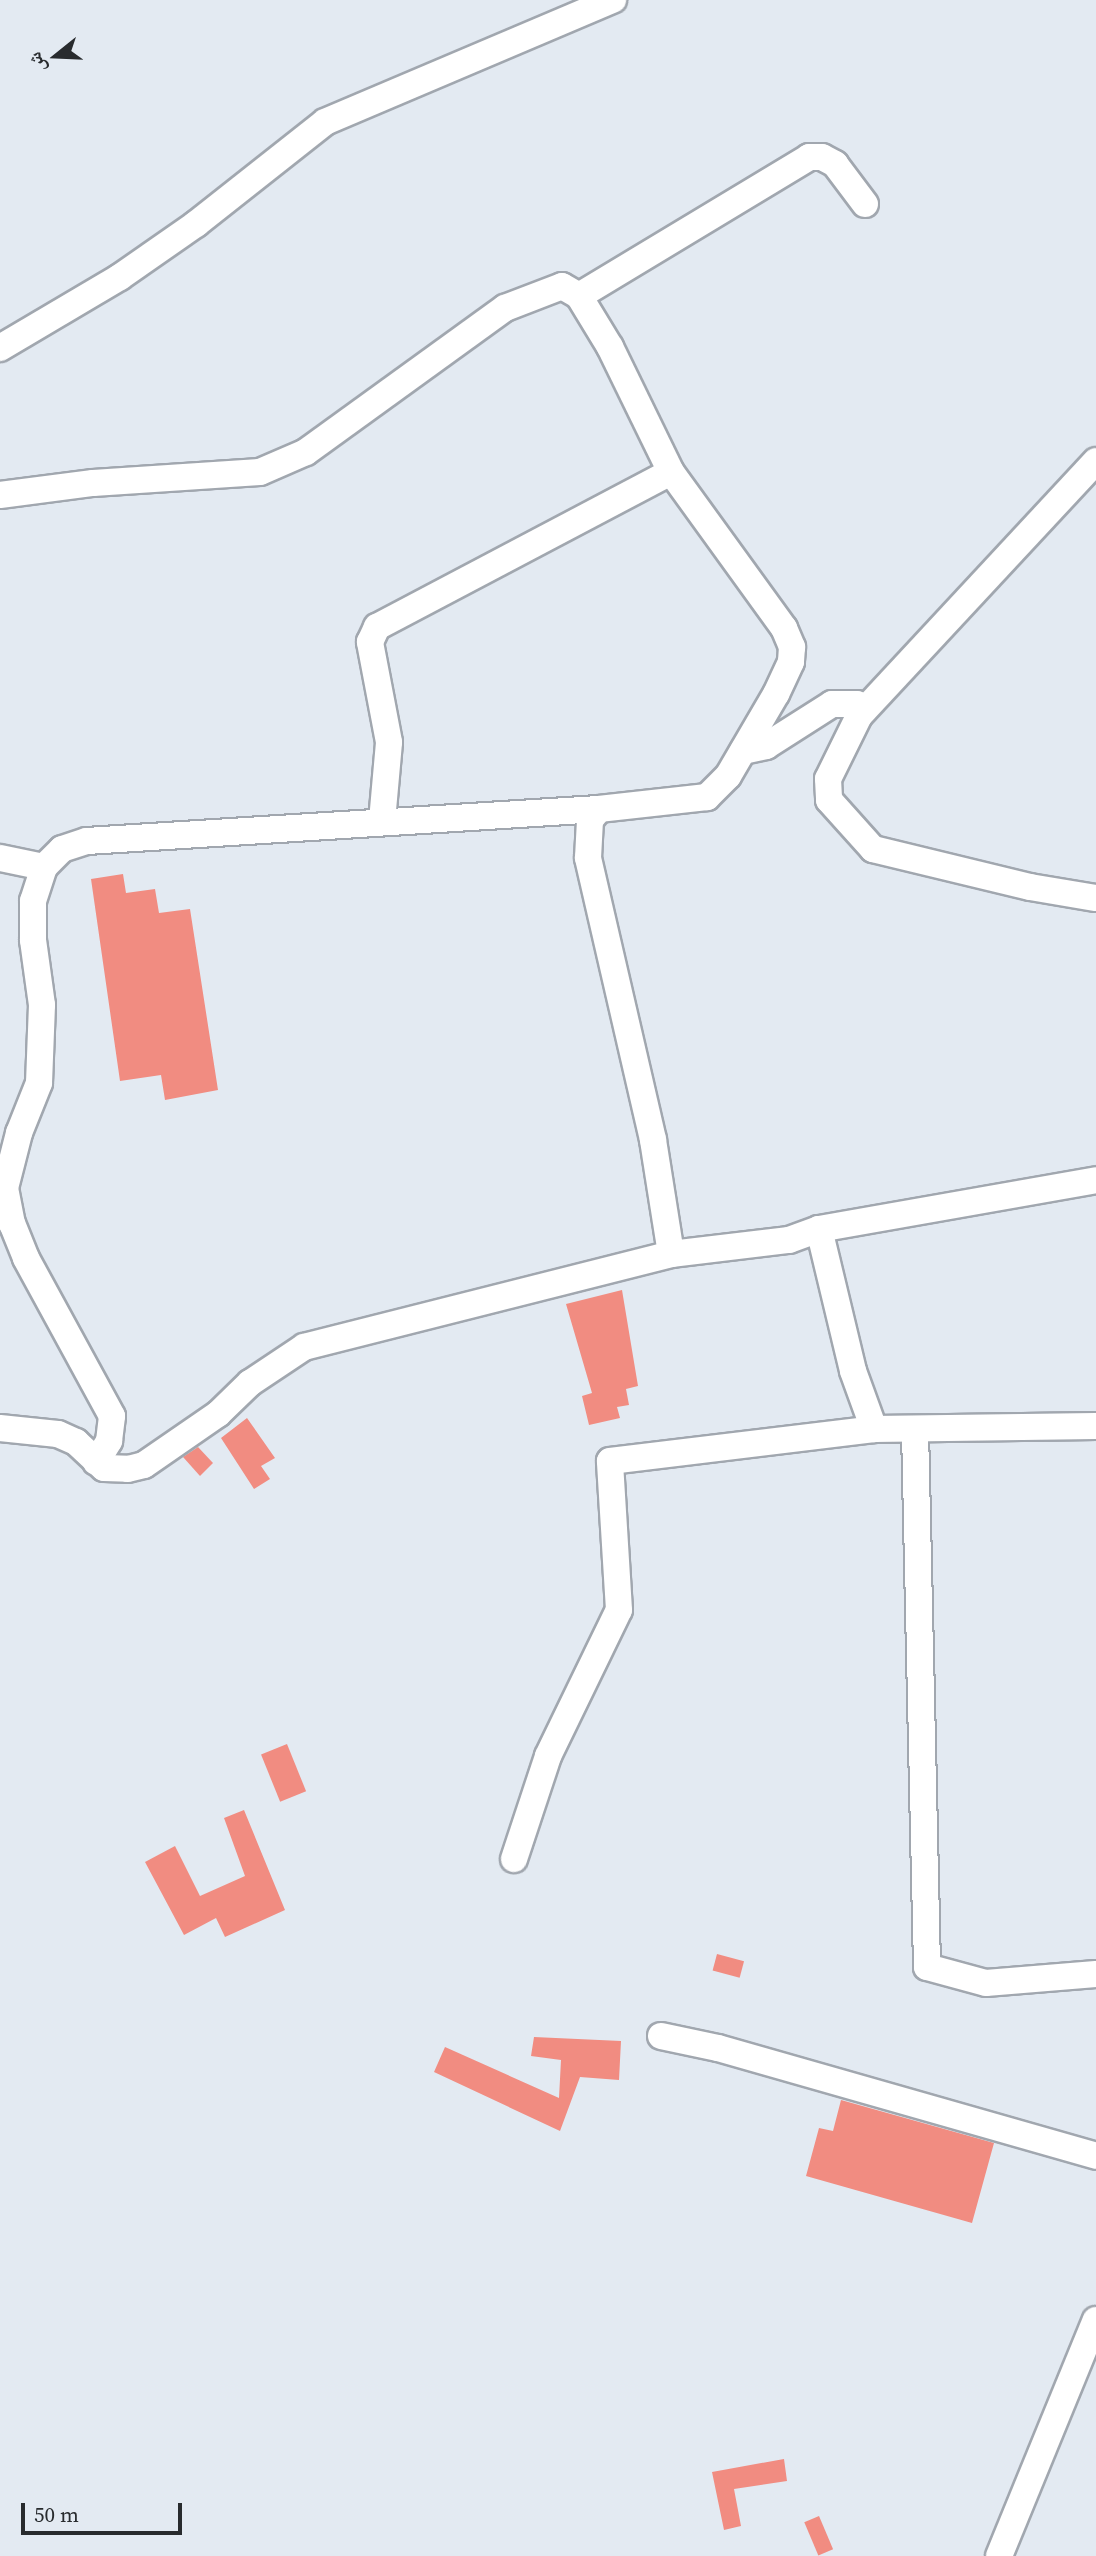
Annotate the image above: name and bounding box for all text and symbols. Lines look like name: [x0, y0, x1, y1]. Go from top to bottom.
north arrow: [21, 21, 91, 91]
text: ش: [21, 49, 52, 76]
scale bar: [24, 2490, 186, 2534]
text: 50 m: [34, 2500, 79, 2529]

